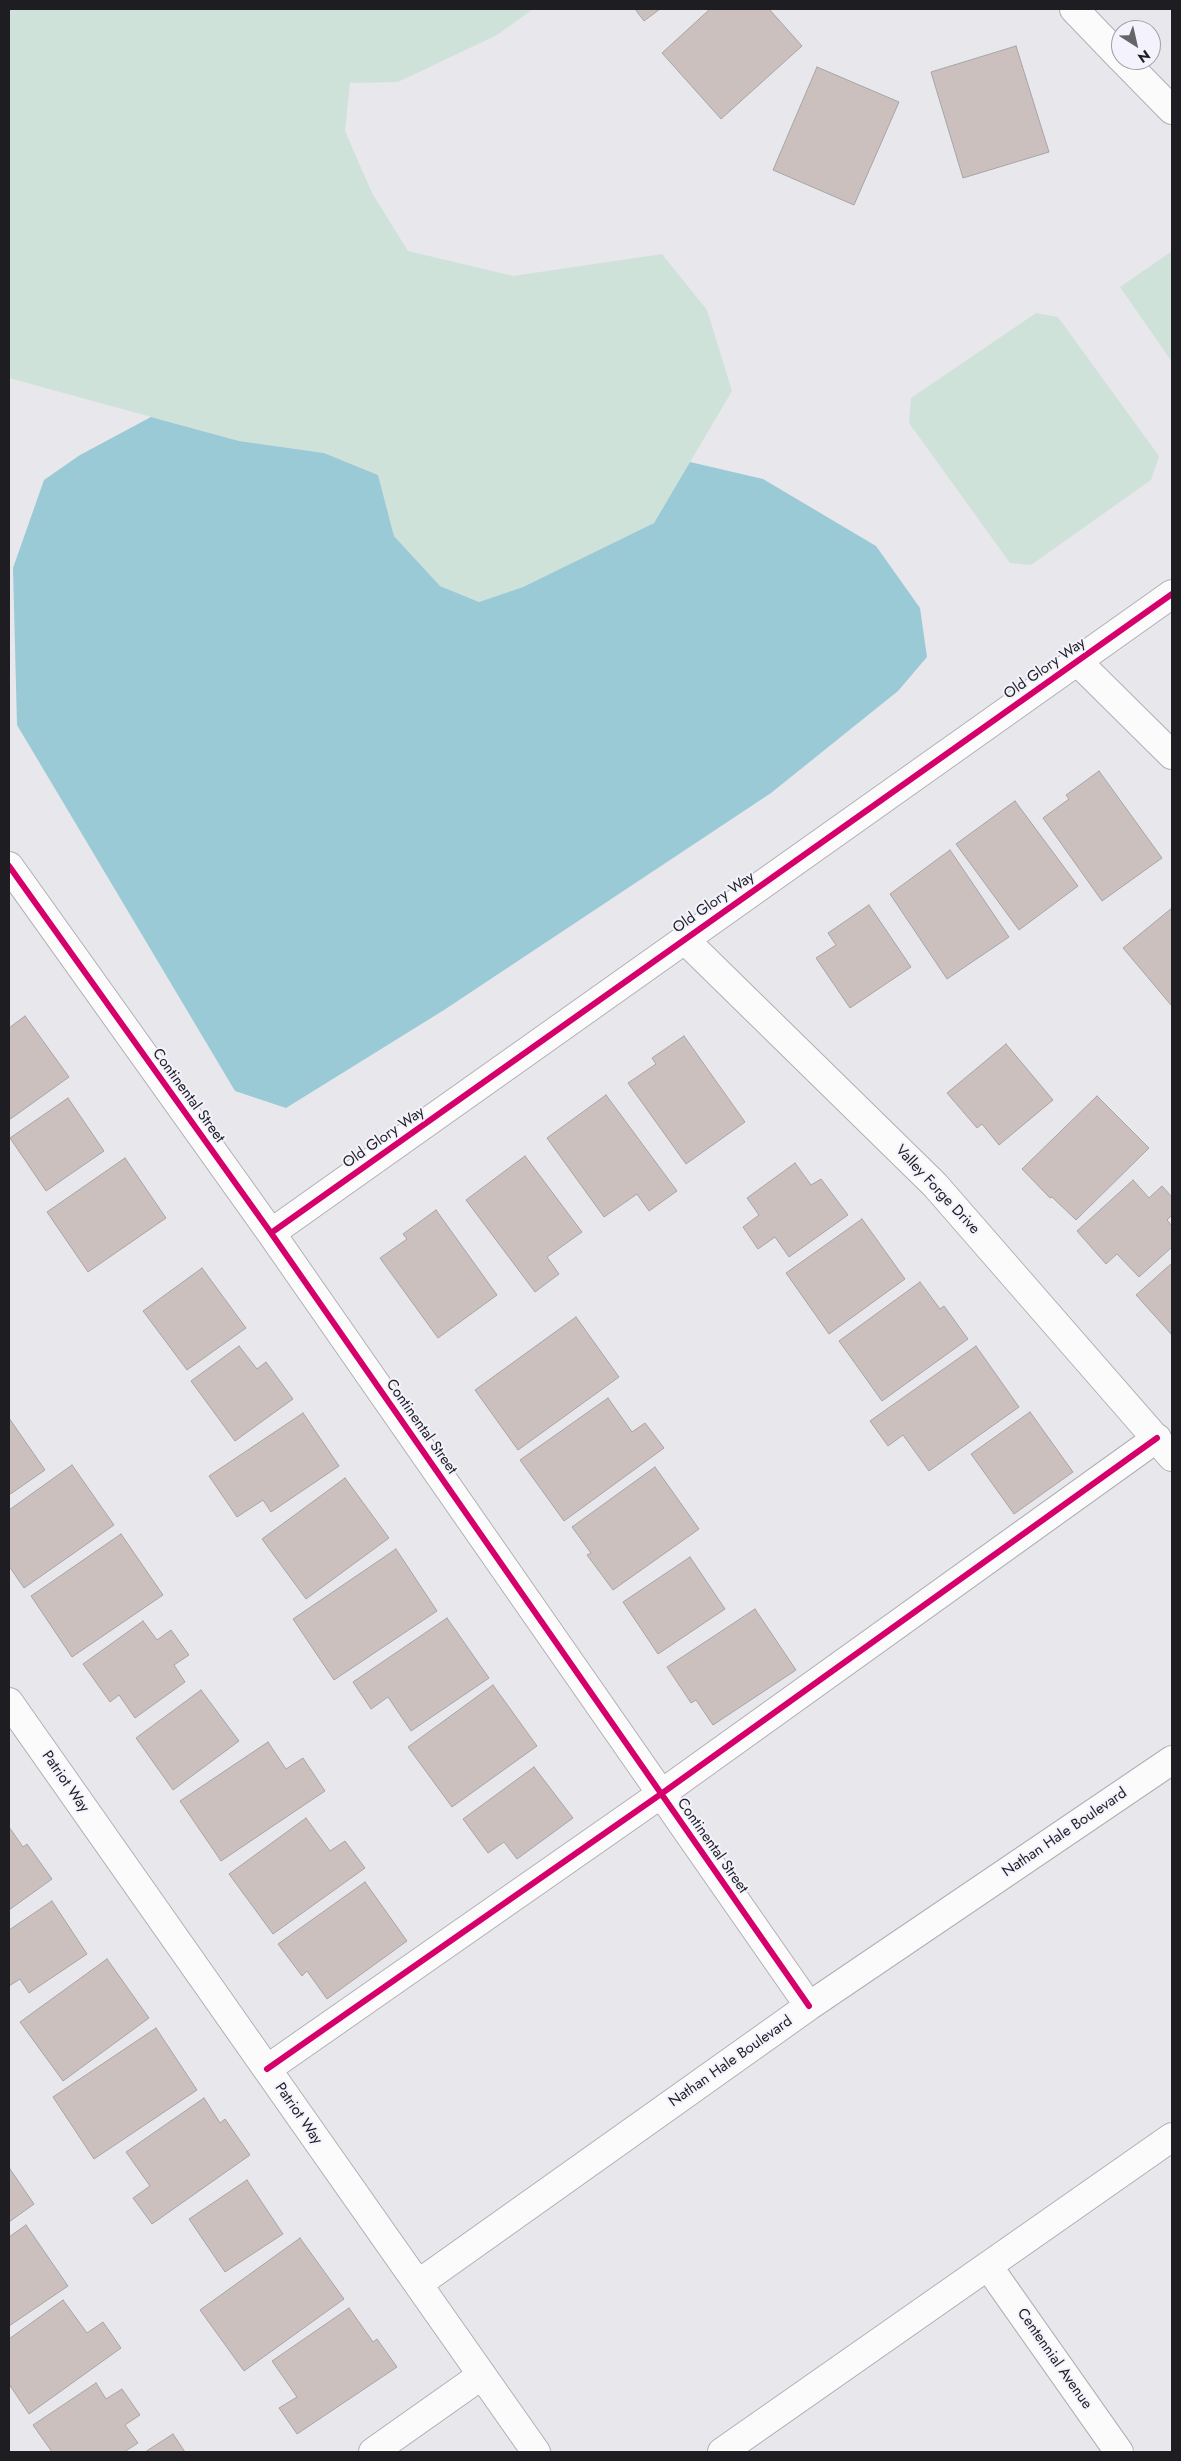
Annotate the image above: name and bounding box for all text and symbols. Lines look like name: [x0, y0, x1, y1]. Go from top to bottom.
north arrow: [1111, 20, 1161, 70]
text: N: [1134, 45, 1154, 68]
street label: Old Glory Way: [1001, 634, 1089, 704]
street label: Old Glory Way: [670, 868, 758, 938]
street label: Continental Street: [148, 1045, 228, 1147]
street label: Old Glory Way: [340, 1103, 428, 1173]
street label: Valley Forge Drive: [891, 1142, 983, 1238]
street label: Continental Street: [382, 1376, 460, 1478]
street label: Patriot Way: [37, 1748, 93, 1816]
street label: Nathan Hale Boulevard: [999, 1785, 1131, 1881]
street label: Continental Street: [673, 1795, 751, 1897]
street label: Nathan Hale Boulevard: [666, 2013, 796, 2111]
street label: Patriot Way: [270, 2080, 326, 2148]
street label: Centennial Avenue: [1013, 2305, 1095, 2413]

